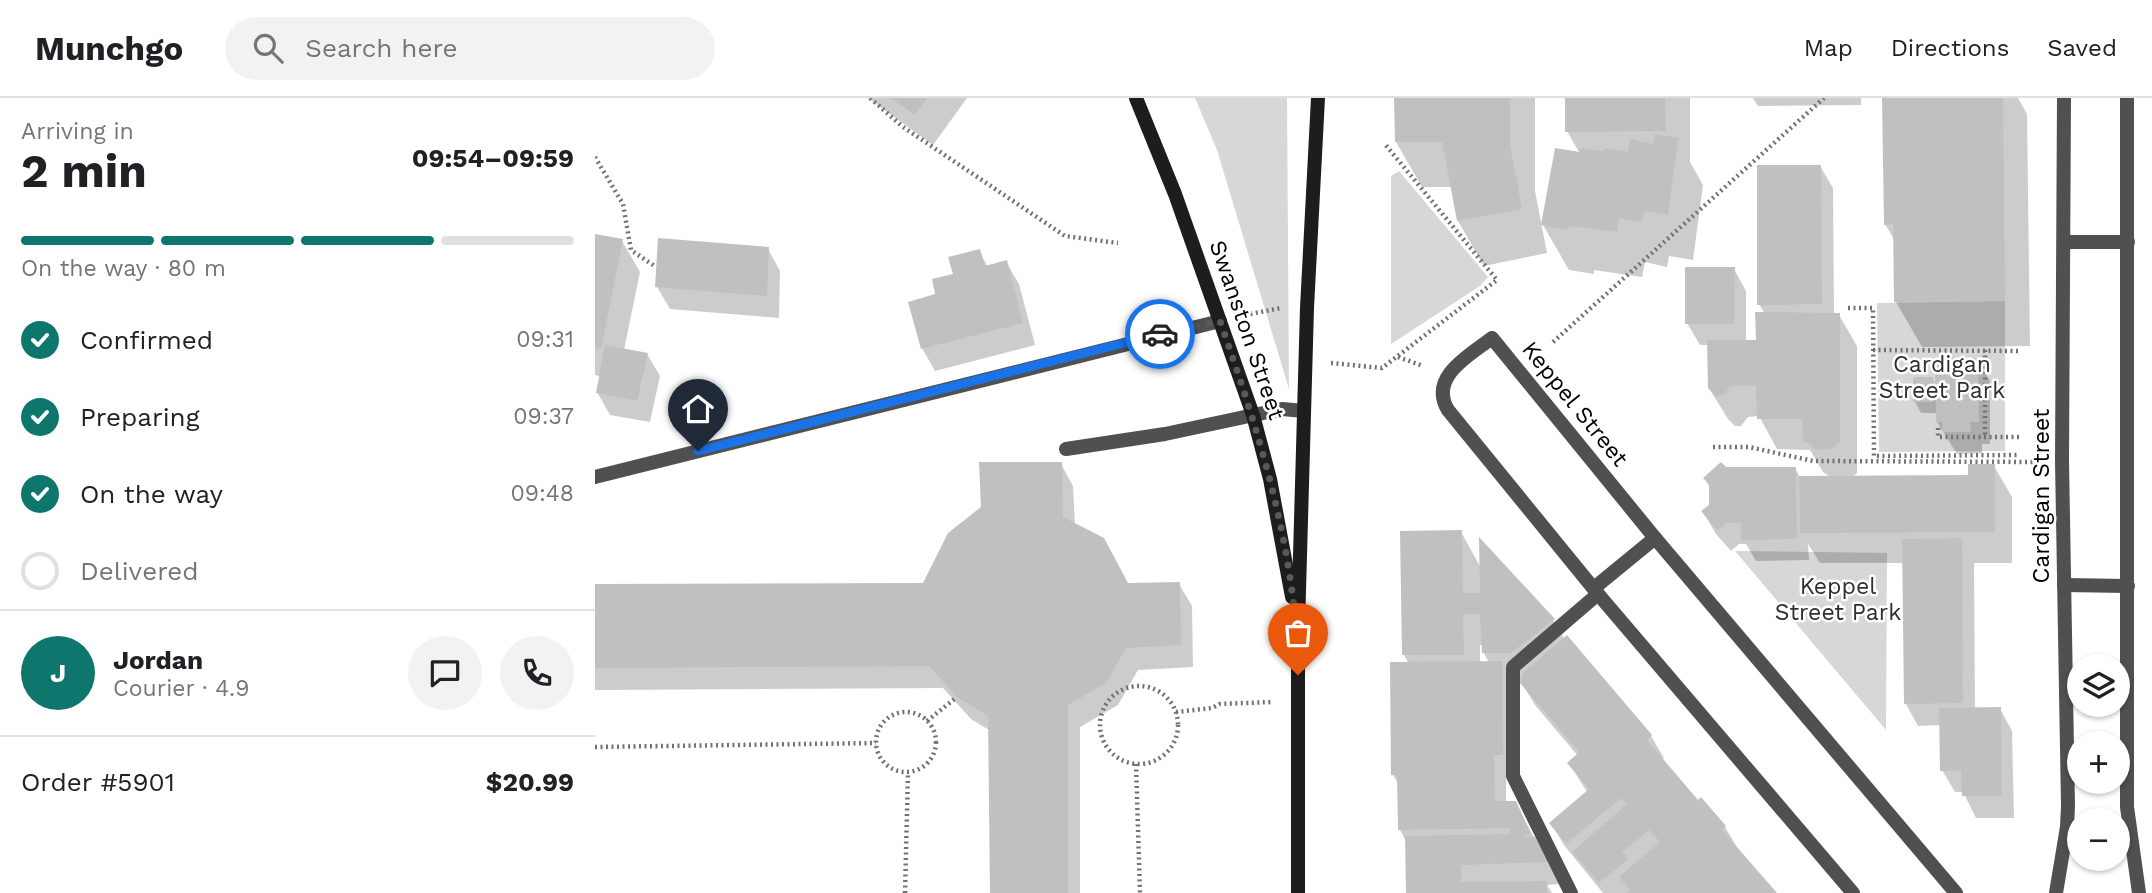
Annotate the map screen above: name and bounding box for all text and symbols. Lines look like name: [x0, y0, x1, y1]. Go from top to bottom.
search box: [225, 17, 715, 80]
text: Munchgo: [35, 29, 183, 68]
icon: search: [249, 29, 287, 67]
text: Search here: [305, 33, 458, 63]
text: Map: [1804, 34, 1853, 62]
text: Directions: [1891, 34, 2009, 62]
text: Saved: [2047, 34, 2117, 62]
text: Arriving in: [21, 118, 134, 145]
text: 09:54–09:59: [412, 143, 574, 173]
text: 2 min: [21, 144, 147, 198]
street label: Swanston Street: [1204, 237, 1290, 424]
text: On the way · 80 m: [21, 255, 226, 282]
courier: [1125, 299, 1195, 369]
icon: car: [1141, 315, 1179, 353]
icon: check: [21, 321, 59, 359]
text: Confirmed: [80, 325, 213, 355]
text: 09:31: [516, 326, 574, 353]
street label: Keppel Street: [1516, 336, 1634, 472]
park label: Cardigan Street Park: [1879, 351, 2005, 404]
pin: [668, 379, 728, 451]
icon: home: [679, 390, 717, 428]
icon: check: [21, 398, 59, 436]
text: Preparing: [80, 402, 200, 432]
text: 09:37: [513, 403, 574, 430]
street label: Cardigan Street: [2028, 408, 2055, 583]
icon: check: [21, 475, 59, 513]
text: On the way: [80, 479, 223, 509]
text: 09:48: [510, 480, 574, 507]
text: Delivered: [80, 556, 199, 586]
park label: Keppel Street Park: [1775, 573, 1901, 626]
pin: [1268, 603, 1328, 675]
icon: bag: [1279, 614, 1317, 652]
button: chat: [408, 636, 482, 710]
button: phone: [500, 636, 574, 710]
text: Jordan: [113, 645, 203, 675]
map controls: [2067, 654, 2130, 871]
button: layers: [2067, 654, 2130, 717]
text: J: [50, 658, 66, 688]
text: Courier · 4.9: [113, 675, 249, 702]
button: +: [2067, 731, 2130, 794]
text: Order #5901: [21, 767, 175, 797]
text: $20.99: [486, 767, 574, 797]
button: −: [2067, 808, 2130, 871]

